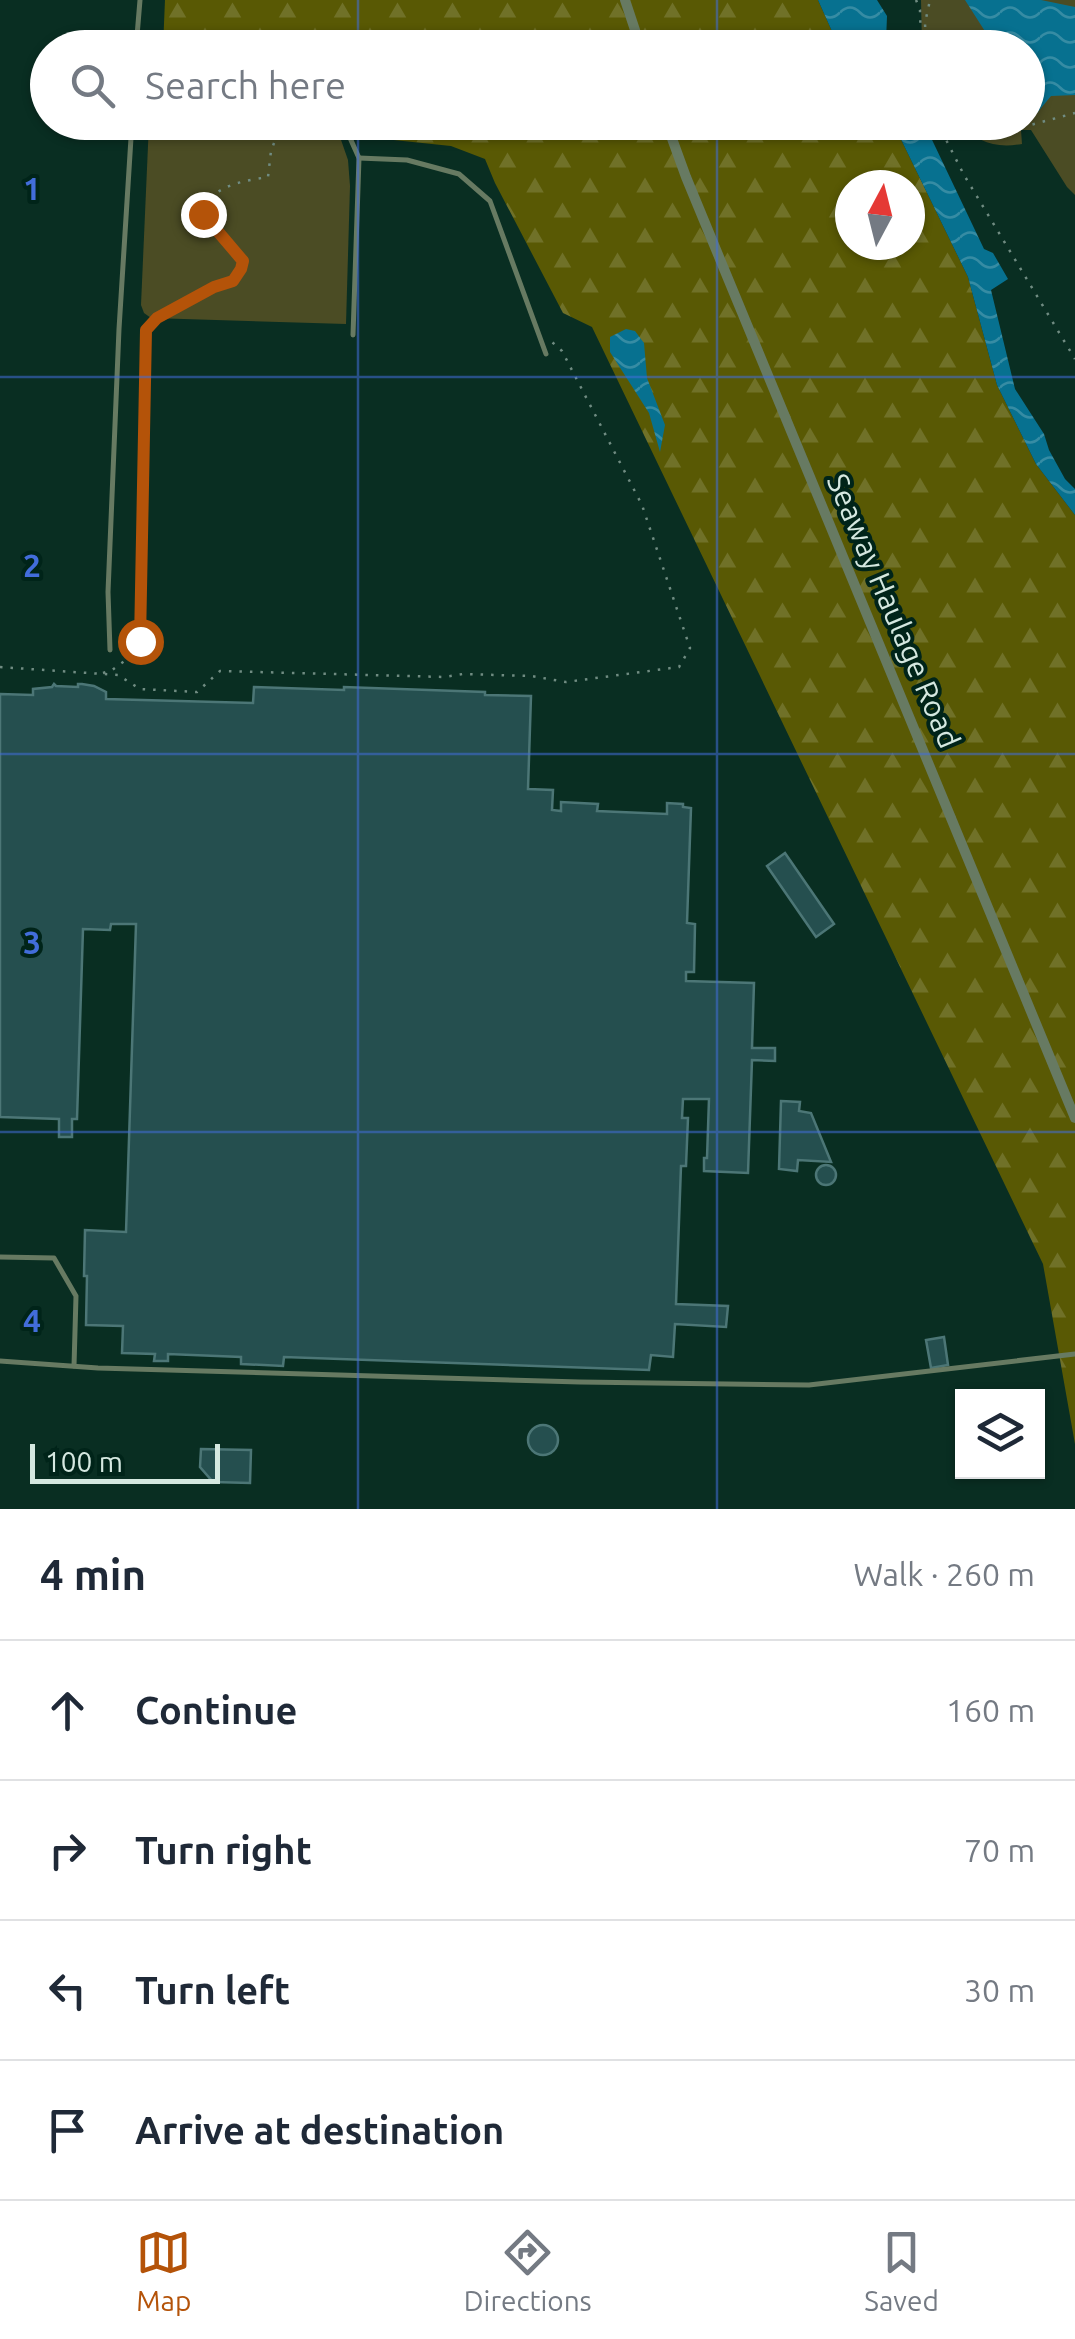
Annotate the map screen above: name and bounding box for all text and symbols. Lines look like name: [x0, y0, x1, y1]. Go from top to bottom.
search box: [30, 30, 1045, 140]
icon: search: [65, 58, 120, 113]
text: Search here: [145, 64, 346, 106]
text: 1: [23, 170, 41, 206]
north arrow: [835, 170, 925, 260]
route end: [181, 192, 227, 238]
street label: Seaway Haulage Road: [821, 469, 967, 753]
text: 2: [23, 547, 41, 583]
route start: [118, 619, 164, 665]
text: 3: [23, 924, 41, 960]
text: 4: [23, 1302, 41, 1338]
map controls: [955, 1389, 1045, 1479]
button: layers: [955, 1389, 1045, 1479]
scale bar: [30, 1439, 220, 1484]
text: 100 m: [45, 1446, 123, 1477]
text: 4 min: [40, 1551, 146, 1598]
text: Walk · 260 m: [853, 1556, 1035, 1592]
icon: ahead: [40, 1683, 95, 1738]
text: Continue: [135, 1689, 297, 1731]
text: 160 m: [946, 1692, 1035, 1728]
icon: right: [40, 1823, 95, 1878]
text: Turn right: [135, 1829, 312, 1871]
text: 70 m: [964, 1832, 1035, 1868]
icon: left: [40, 1963, 95, 2018]
text: Turn left: [135, 1969, 290, 2011]
text: 30 m: [964, 1972, 1035, 2008]
icon: arrive: [40, 2103, 95, 2158]
text: Arrive at destination: [135, 2109, 504, 2151]
tab: Map: [136, 2225, 191, 2316]
tab: Directions: [464, 2225, 592, 2316]
tab: Saved: [864, 2225, 939, 2316]

